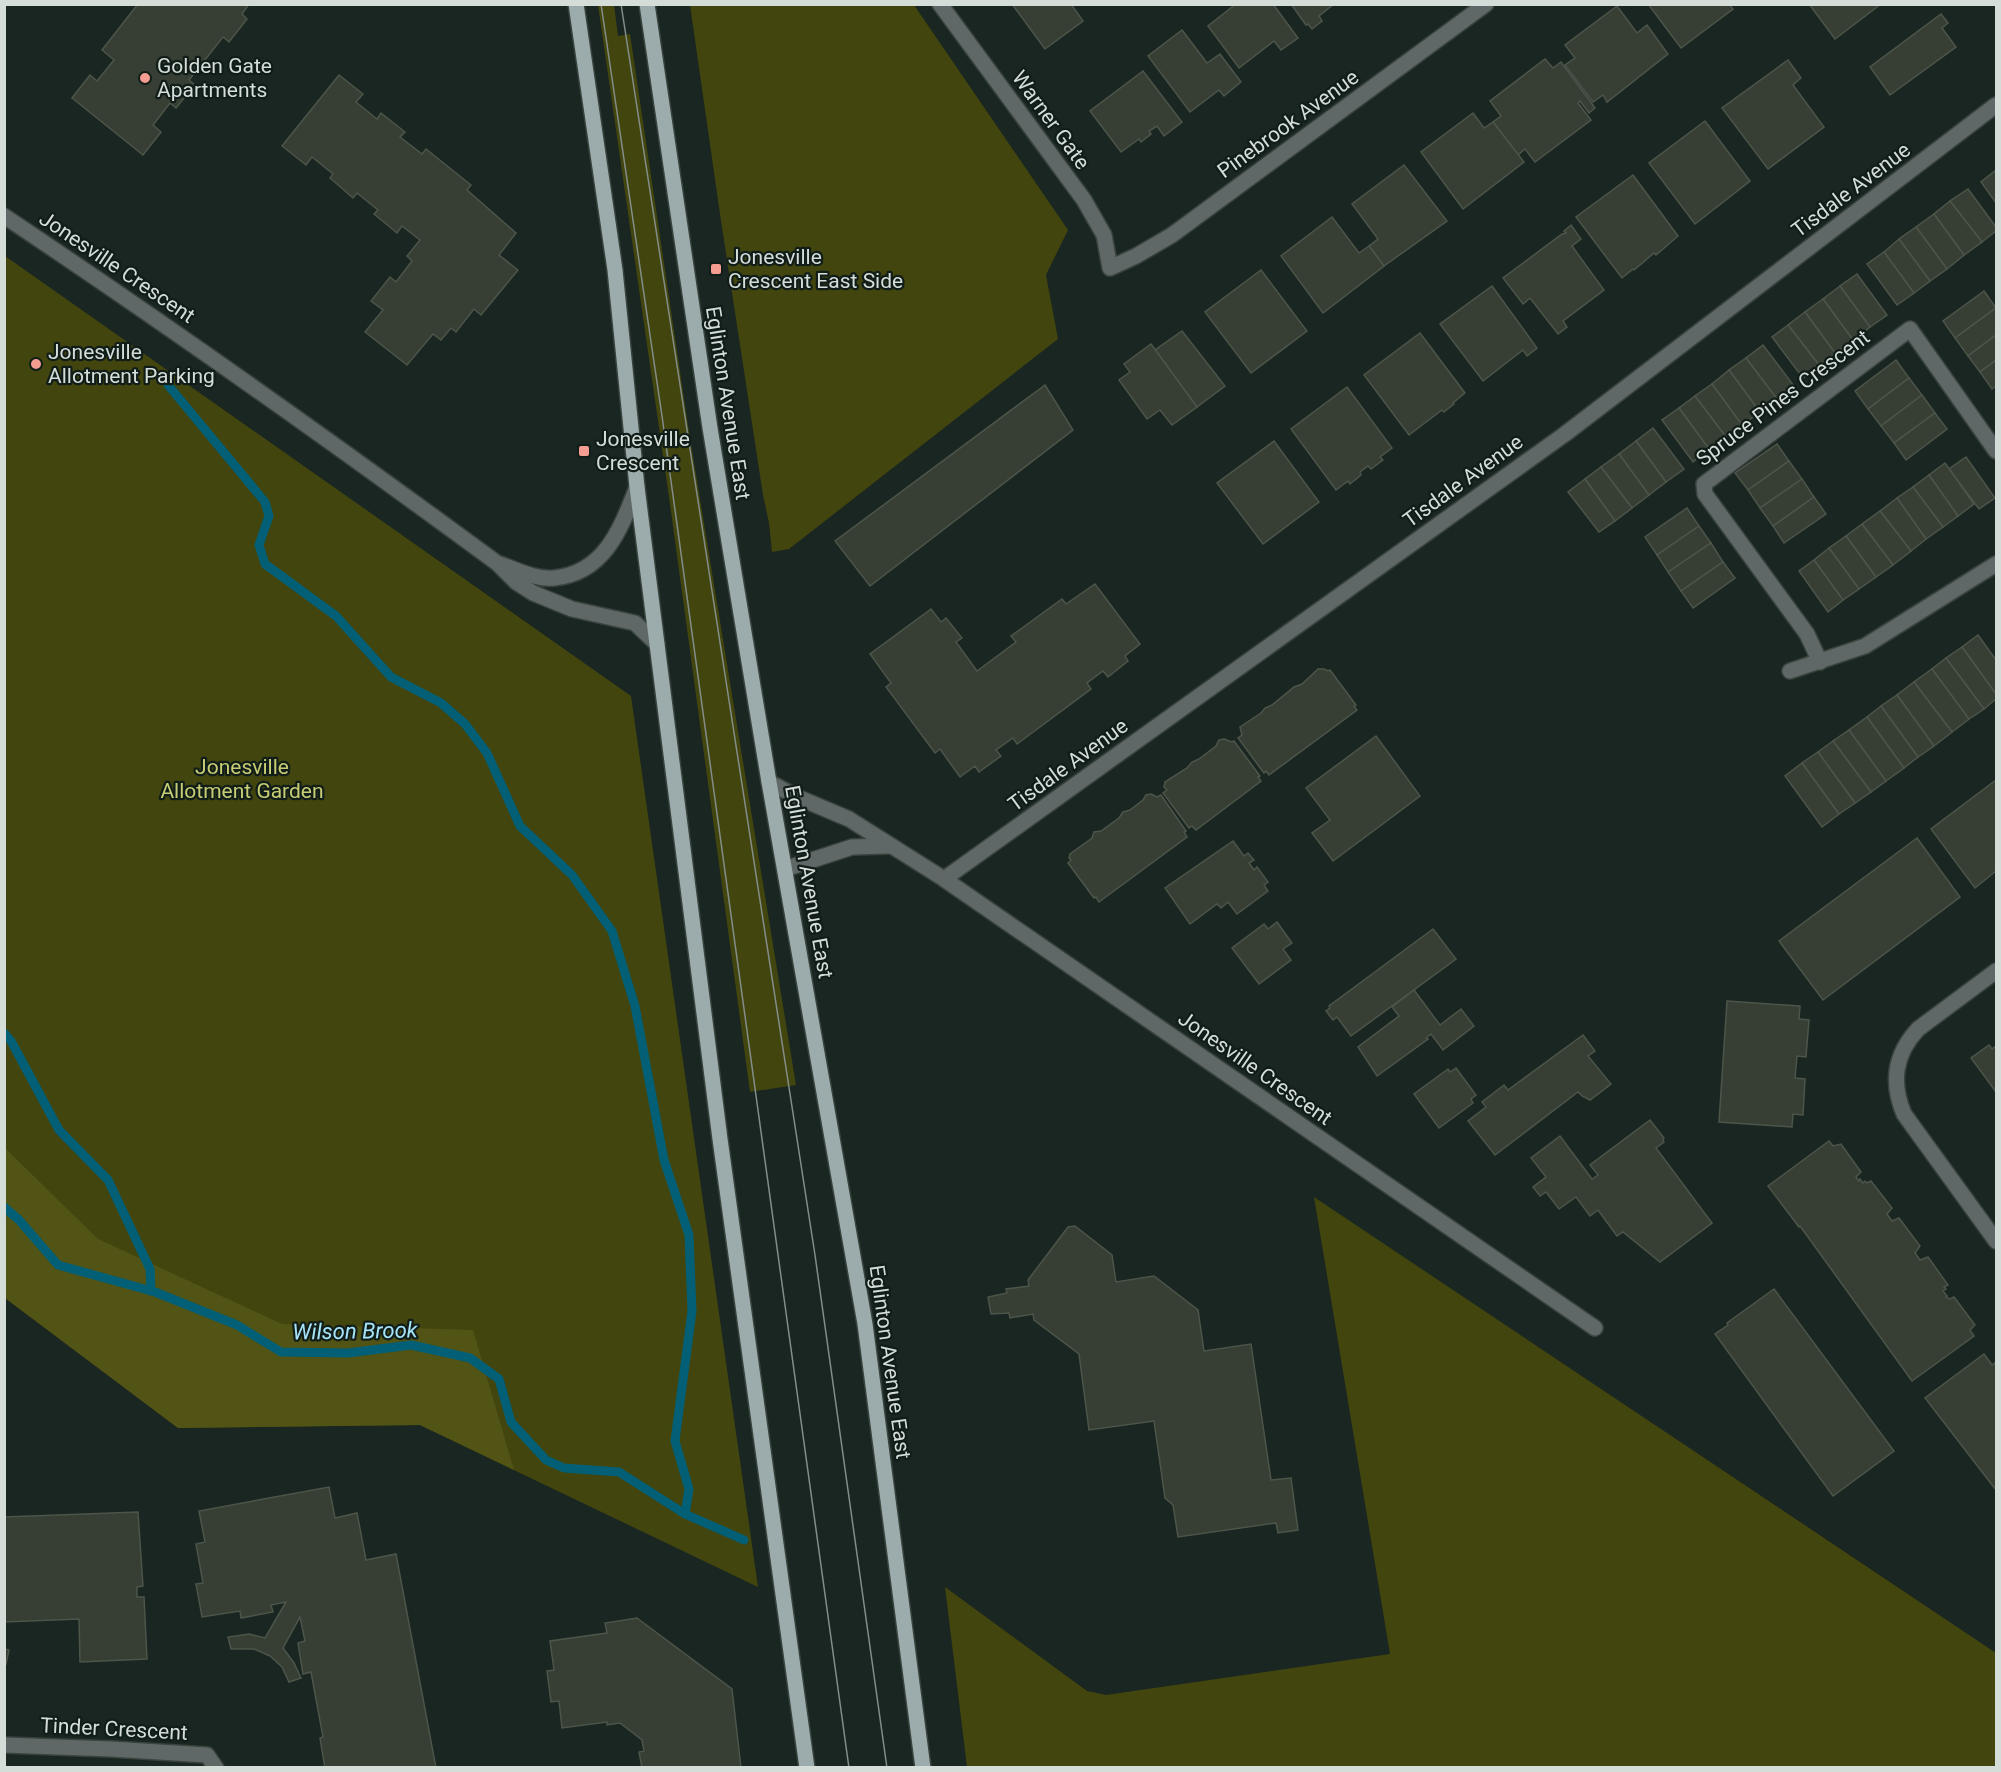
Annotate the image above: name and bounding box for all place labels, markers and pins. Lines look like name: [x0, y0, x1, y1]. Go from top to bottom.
place label: Golden Gate Apartments: [157, 54, 272, 102]
marker: Golden Gate Apartments: [138, 71, 152, 85]
place label: Jonesville Crescent East Side: [728, 245, 903, 293]
marker: Jonesville Crescent East Side: [709, 262, 723, 276]
place label: Jonesville Allotment Parking: [48, 340, 215, 388]
marker: Jonesville Allotment Parking: [29, 357, 43, 371]
place label: Jonesville Crescent: [596, 427, 690, 475]
marker: Jonesville Crescent: [577, 444, 591, 458]

